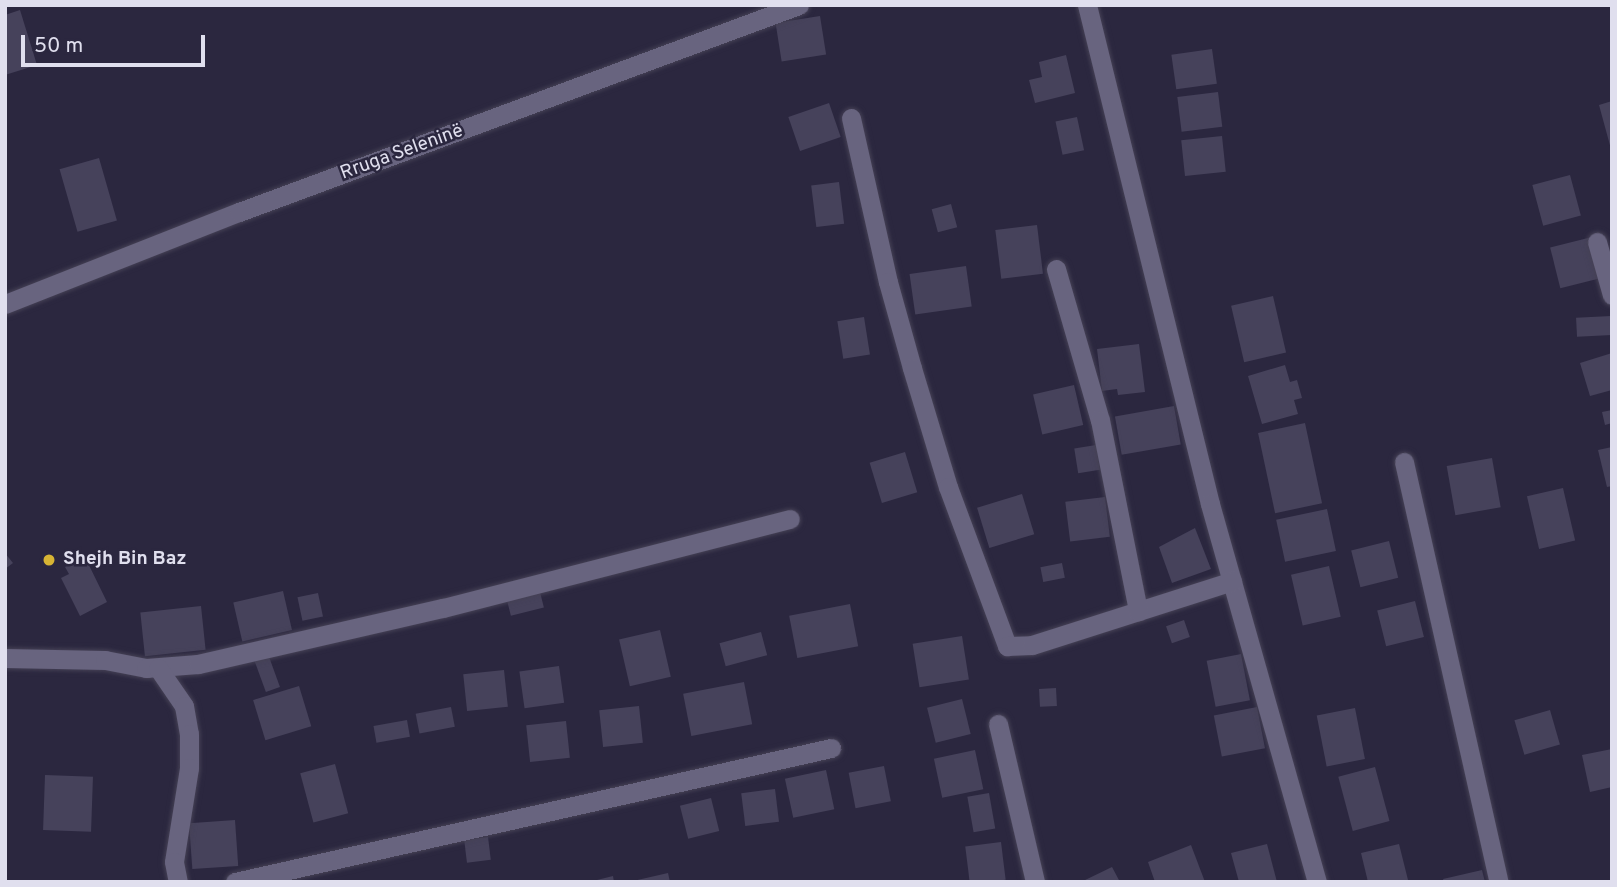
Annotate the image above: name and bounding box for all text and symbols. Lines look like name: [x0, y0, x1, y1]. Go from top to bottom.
scale bar: [24, 21, 208, 65]
text: 50 m: [34, 33, 83, 60]
street label: Rruga Seleninë: [337, 120, 467, 186]
place label: Shejh Bin Baz: [63, 549, 187, 571]
marker: Shejh Bin Baz: [41, 552, 57, 568]

